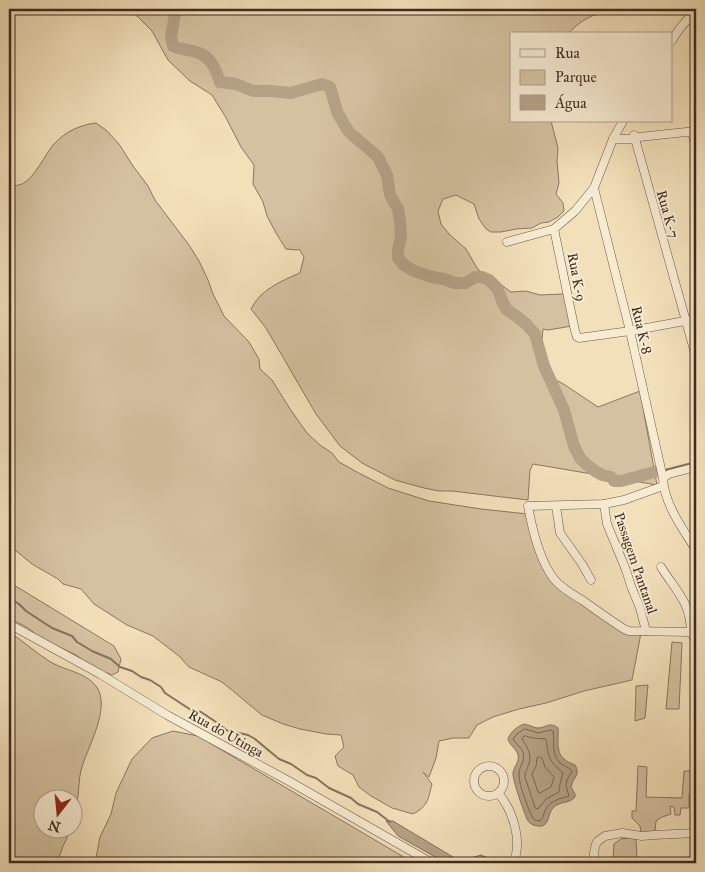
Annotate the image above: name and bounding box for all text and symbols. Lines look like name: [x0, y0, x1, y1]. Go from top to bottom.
legend: [510, 32, 672, 122]
text: Rua: [555, 44, 580, 62]
text: Parque: [555, 68, 597, 87]
text: Água: [554, 93, 587, 112]
street label: Rua K-7: [653, 188, 682, 240]
street label: Rua K-9: [563, 251, 590, 303]
street label: Rua K-8: [628, 304, 655, 356]
street label: Passagem Pantanal: [610, 510, 661, 616]
street label: Rua do Utinga: [185, 706, 266, 761]
north arrow: [32, 790, 82, 840]
text: N: [46, 816, 63, 836]

